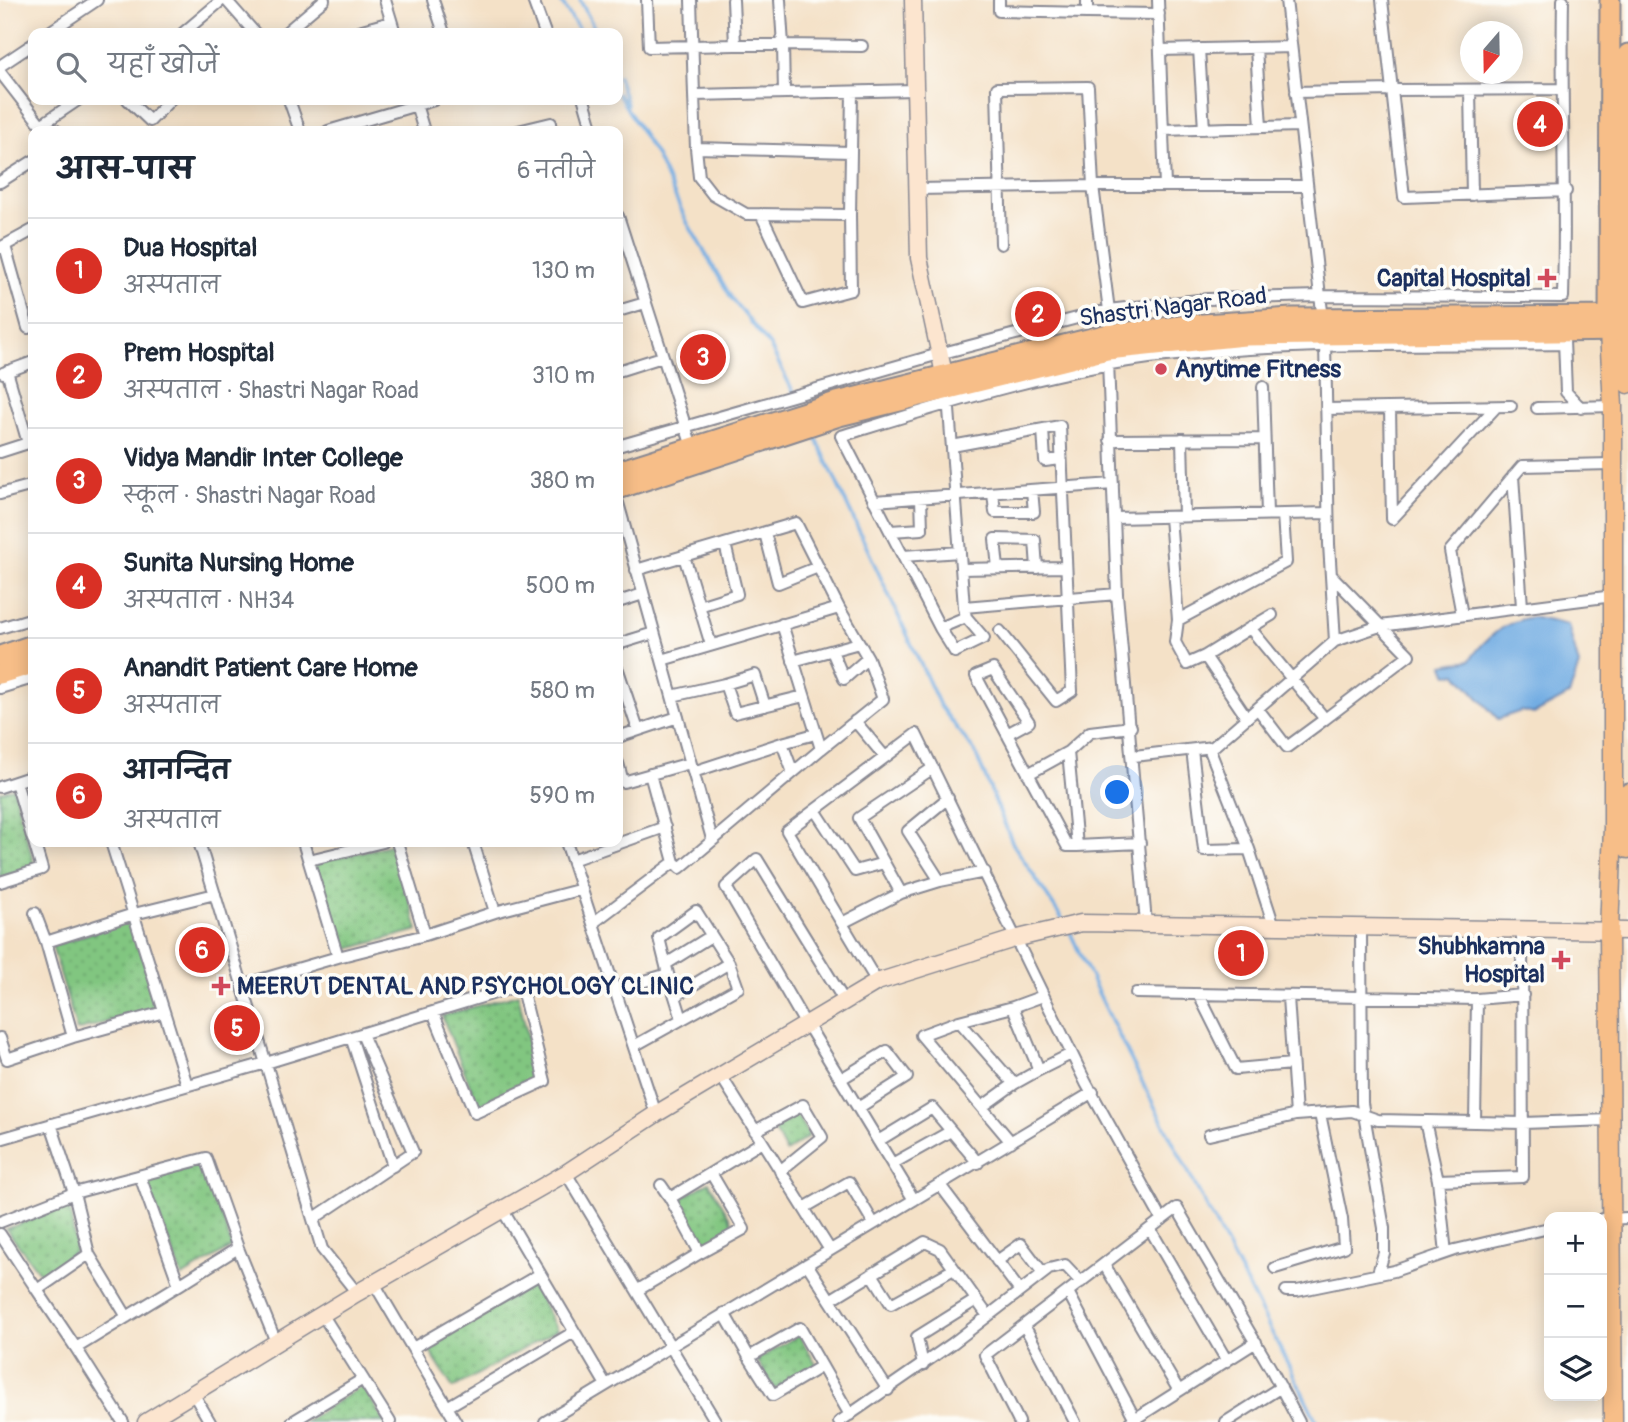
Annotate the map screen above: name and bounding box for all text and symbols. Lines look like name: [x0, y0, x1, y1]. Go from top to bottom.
north arrow: [1460, 21, 1523, 84]
search box: [28, 28, 623, 105]
icon: search: [52, 48, 90, 86]
text: यहाँ खोजें: [108, 49, 219, 81]
pin: 4: [1517, 98, 1563, 150]
text: आस-पास: [56, 151, 194, 188]
text: 6 नतीजे: [517, 156, 595, 185]
text: Dua Hospital: [123, 232, 257, 264]
text: 1: [75, 256, 84, 285]
text: 130 m: [532, 256, 595, 285]
place label: Capital Hospital: [1377, 264, 1531, 293]
marker: Capital Hospital: [1537, 268, 1557, 288]
text: अस्पताल: [123, 271, 221, 300]
street label: Shastri Nagar Road: [1077, 281, 1269, 333]
pin: 2: [1015, 288, 1061, 340]
pin: 3: [680, 331, 726, 383]
text: Prem Hospital: [123, 337, 275, 369]
place label: Anytime Fitness: [1175, 355, 1341, 384]
text: 2: [73, 361, 85, 390]
text: 310 m: [532, 361, 595, 390]
marker: Anytime Fitness: [1153, 361, 1169, 377]
text: अस्पताल · Shastri Nagar Road: [123, 376, 419, 405]
text: Vidya Mandir Inter College: [123, 442, 403, 474]
text: 3: [73, 466, 85, 495]
text: 380 m: [529, 466, 595, 495]
text: स्कूल · Shastri Nagar Road: [123, 481, 376, 510]
text: Sunita Nursing Home: [123, 547, 354, 579]
text: 4: [72, 571, 86, 600]
text: 500 m: [526, 571, 595, 600]
text: अस्पताल · NH34: [123, 586, 294, 615]
text: Anandit Patient Care Home: [123, 652, 418, 684]
text: 5: [73, 676, 85, 705]
text: 580 m: [530, 676, 595, 705]
text: अस्पताल: [123, 691, 221, 720]
text: आनन्दित: [123, 755, 230, 787]
your location: [1100, 775, 1134, 809]
text: 6: [72, 781, 86, 810]
text: 590 m: [530, 781, 595, 810]
text: अस्पताल: [123, 806, 221, 835]
pin: 6: [179, 924, 225, 976]
pin: 1: [1218, 927, 1264, 979]
place label: Shubhkamna Hospital: [1417, 932, 1545, 989]
marker: Shubhkamna Hospital: [1551, 950, 1571, 970]
place label: MEERUT DENTAL AND PSYCHOLOGY CLINIC: [237, 972, 694, 1001]
marker: MEERUT DENTAL AND PSYCHOLOGY CLINIC: [211, 976, 231, 996]
pin: 5: [214, 1002, 260, 1054]
map controls: [1544, 1212, 1607, 1401]
button: +: [1544, 1212, 1607, 1275]
button: −: [1544, 1275, 1607, 1338]
button: layers: [1544, 1338, 1607, 1401]

